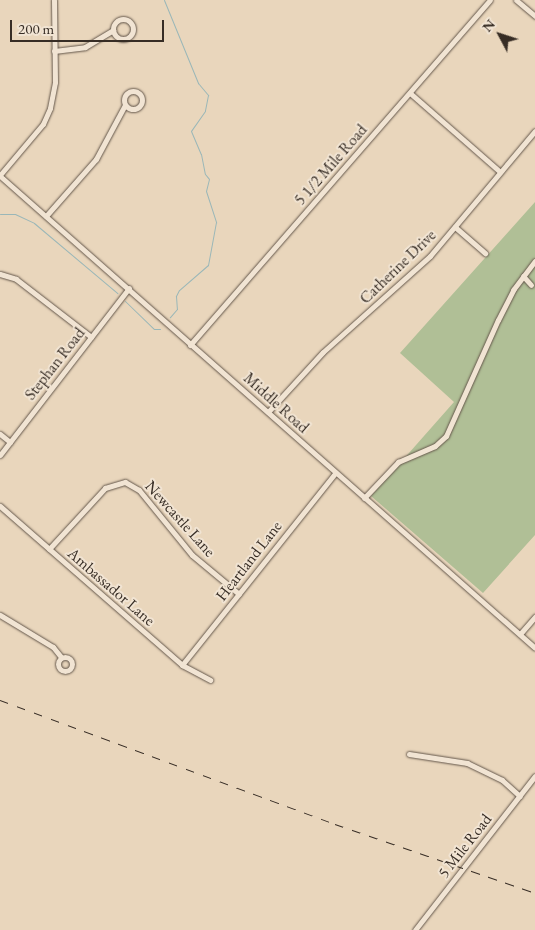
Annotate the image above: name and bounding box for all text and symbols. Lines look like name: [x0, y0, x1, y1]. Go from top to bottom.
scale bar: [12, 10, 166, 42]
north arrow: [475, 10, 525, 60]
text: N: [478, 15, 499, 35]
text: 200 m: [18, 19, 54, 38]
street label: 5 1/2 Mile Road: [291, 121, 371, 209]
street label: Catherine Drive: [356, 226, 440, 308]
street label: Stephan Road: [21, 324, 89, 404]
street label: Middle Road: [239, 369, 313, 437]
street label: Newcastle Lane: [141, 477, 219, 561]
street label: Heartland Lane: [212, 517, 286, 605]
street label: Ambassador Lane: [63, 544, 159, 630]
street label: 5 Mile Road: [434, 810, 496, 882]

